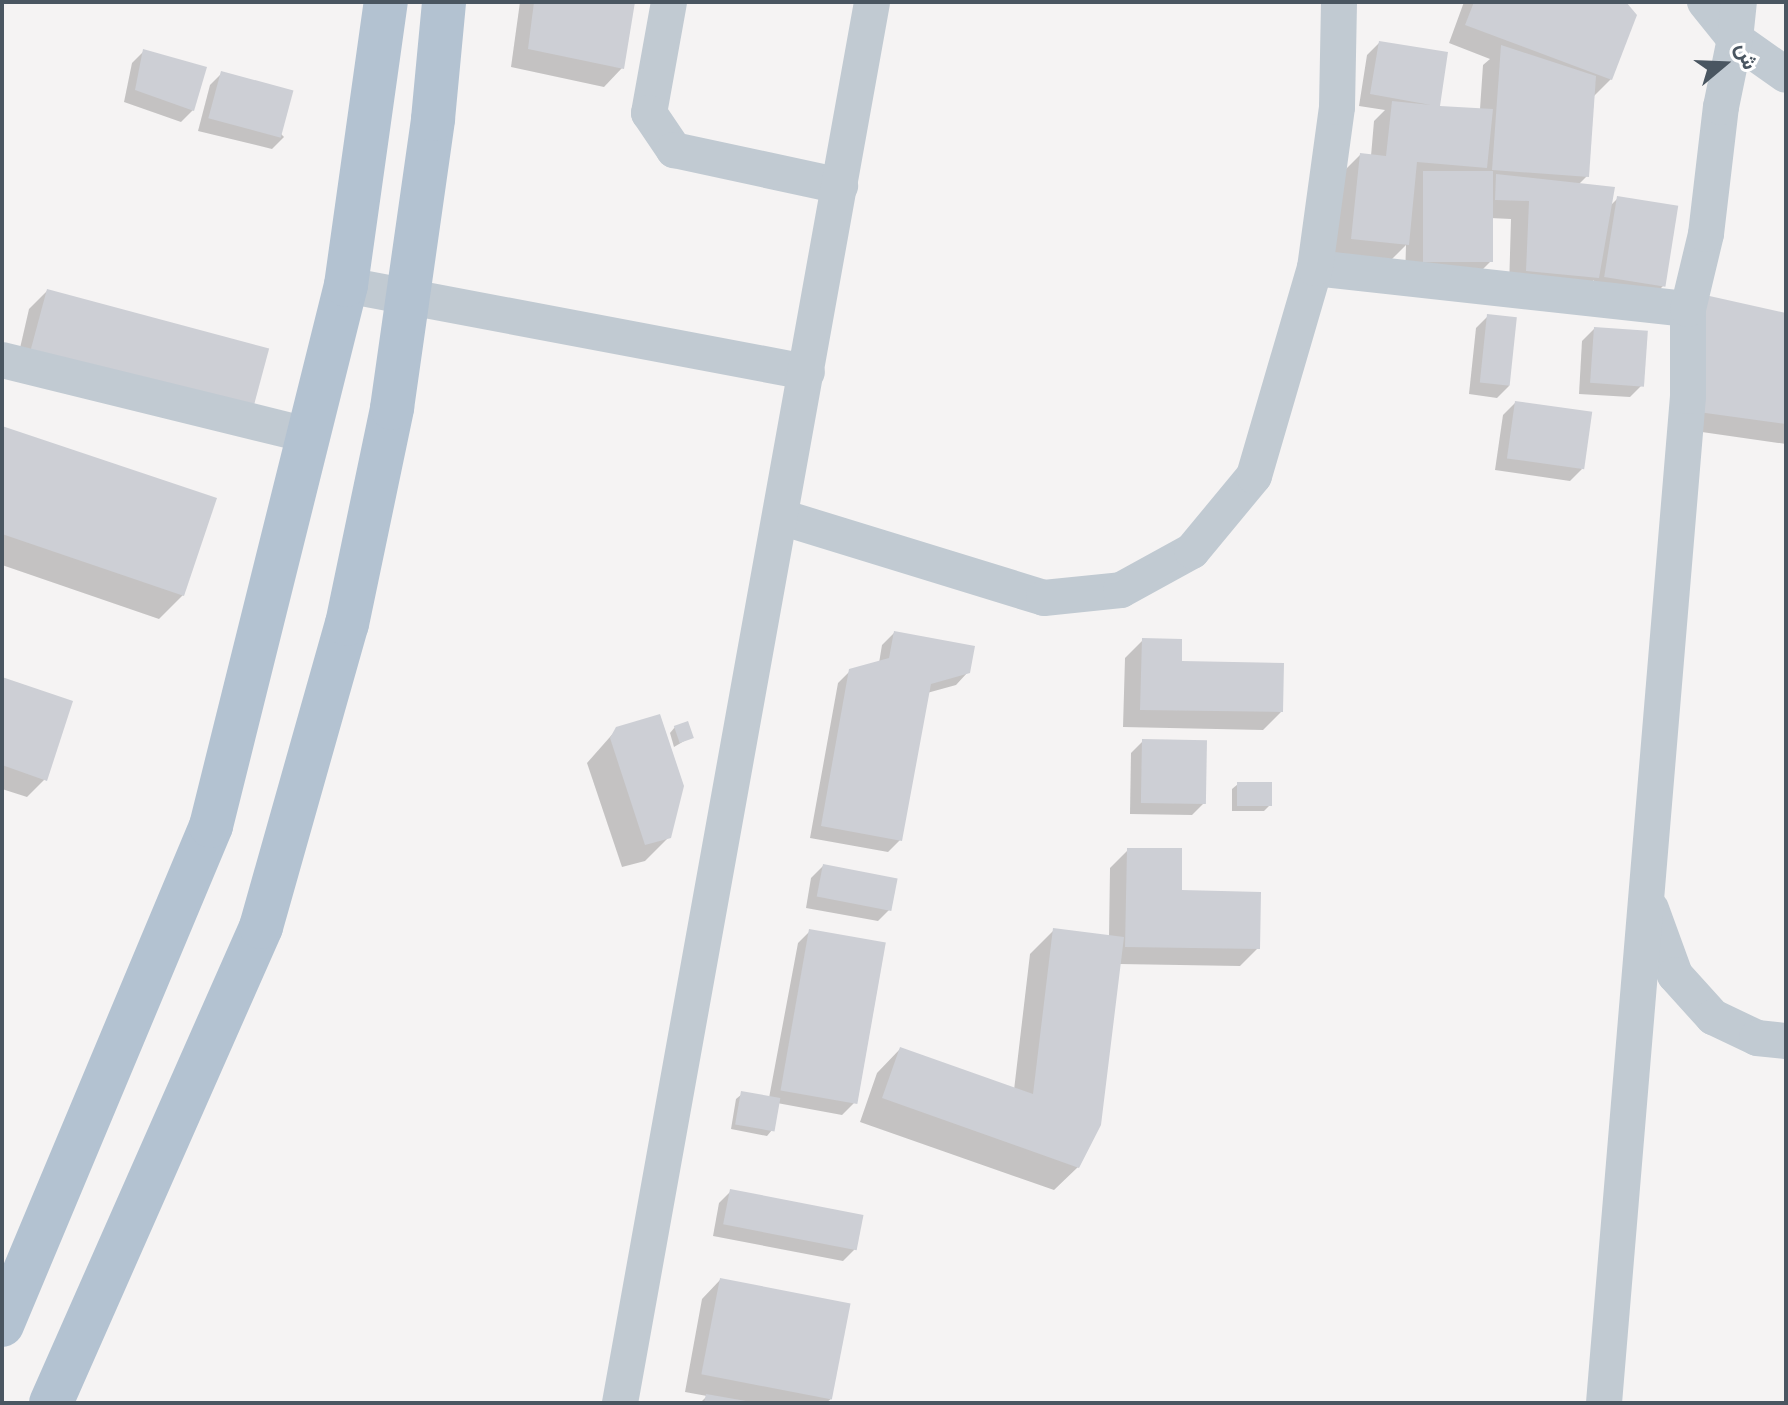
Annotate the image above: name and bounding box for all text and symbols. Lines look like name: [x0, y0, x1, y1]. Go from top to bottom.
north arrow: [1684, 24, 1764, 104]
text: ش: [1727, 38, 1766, 74]

